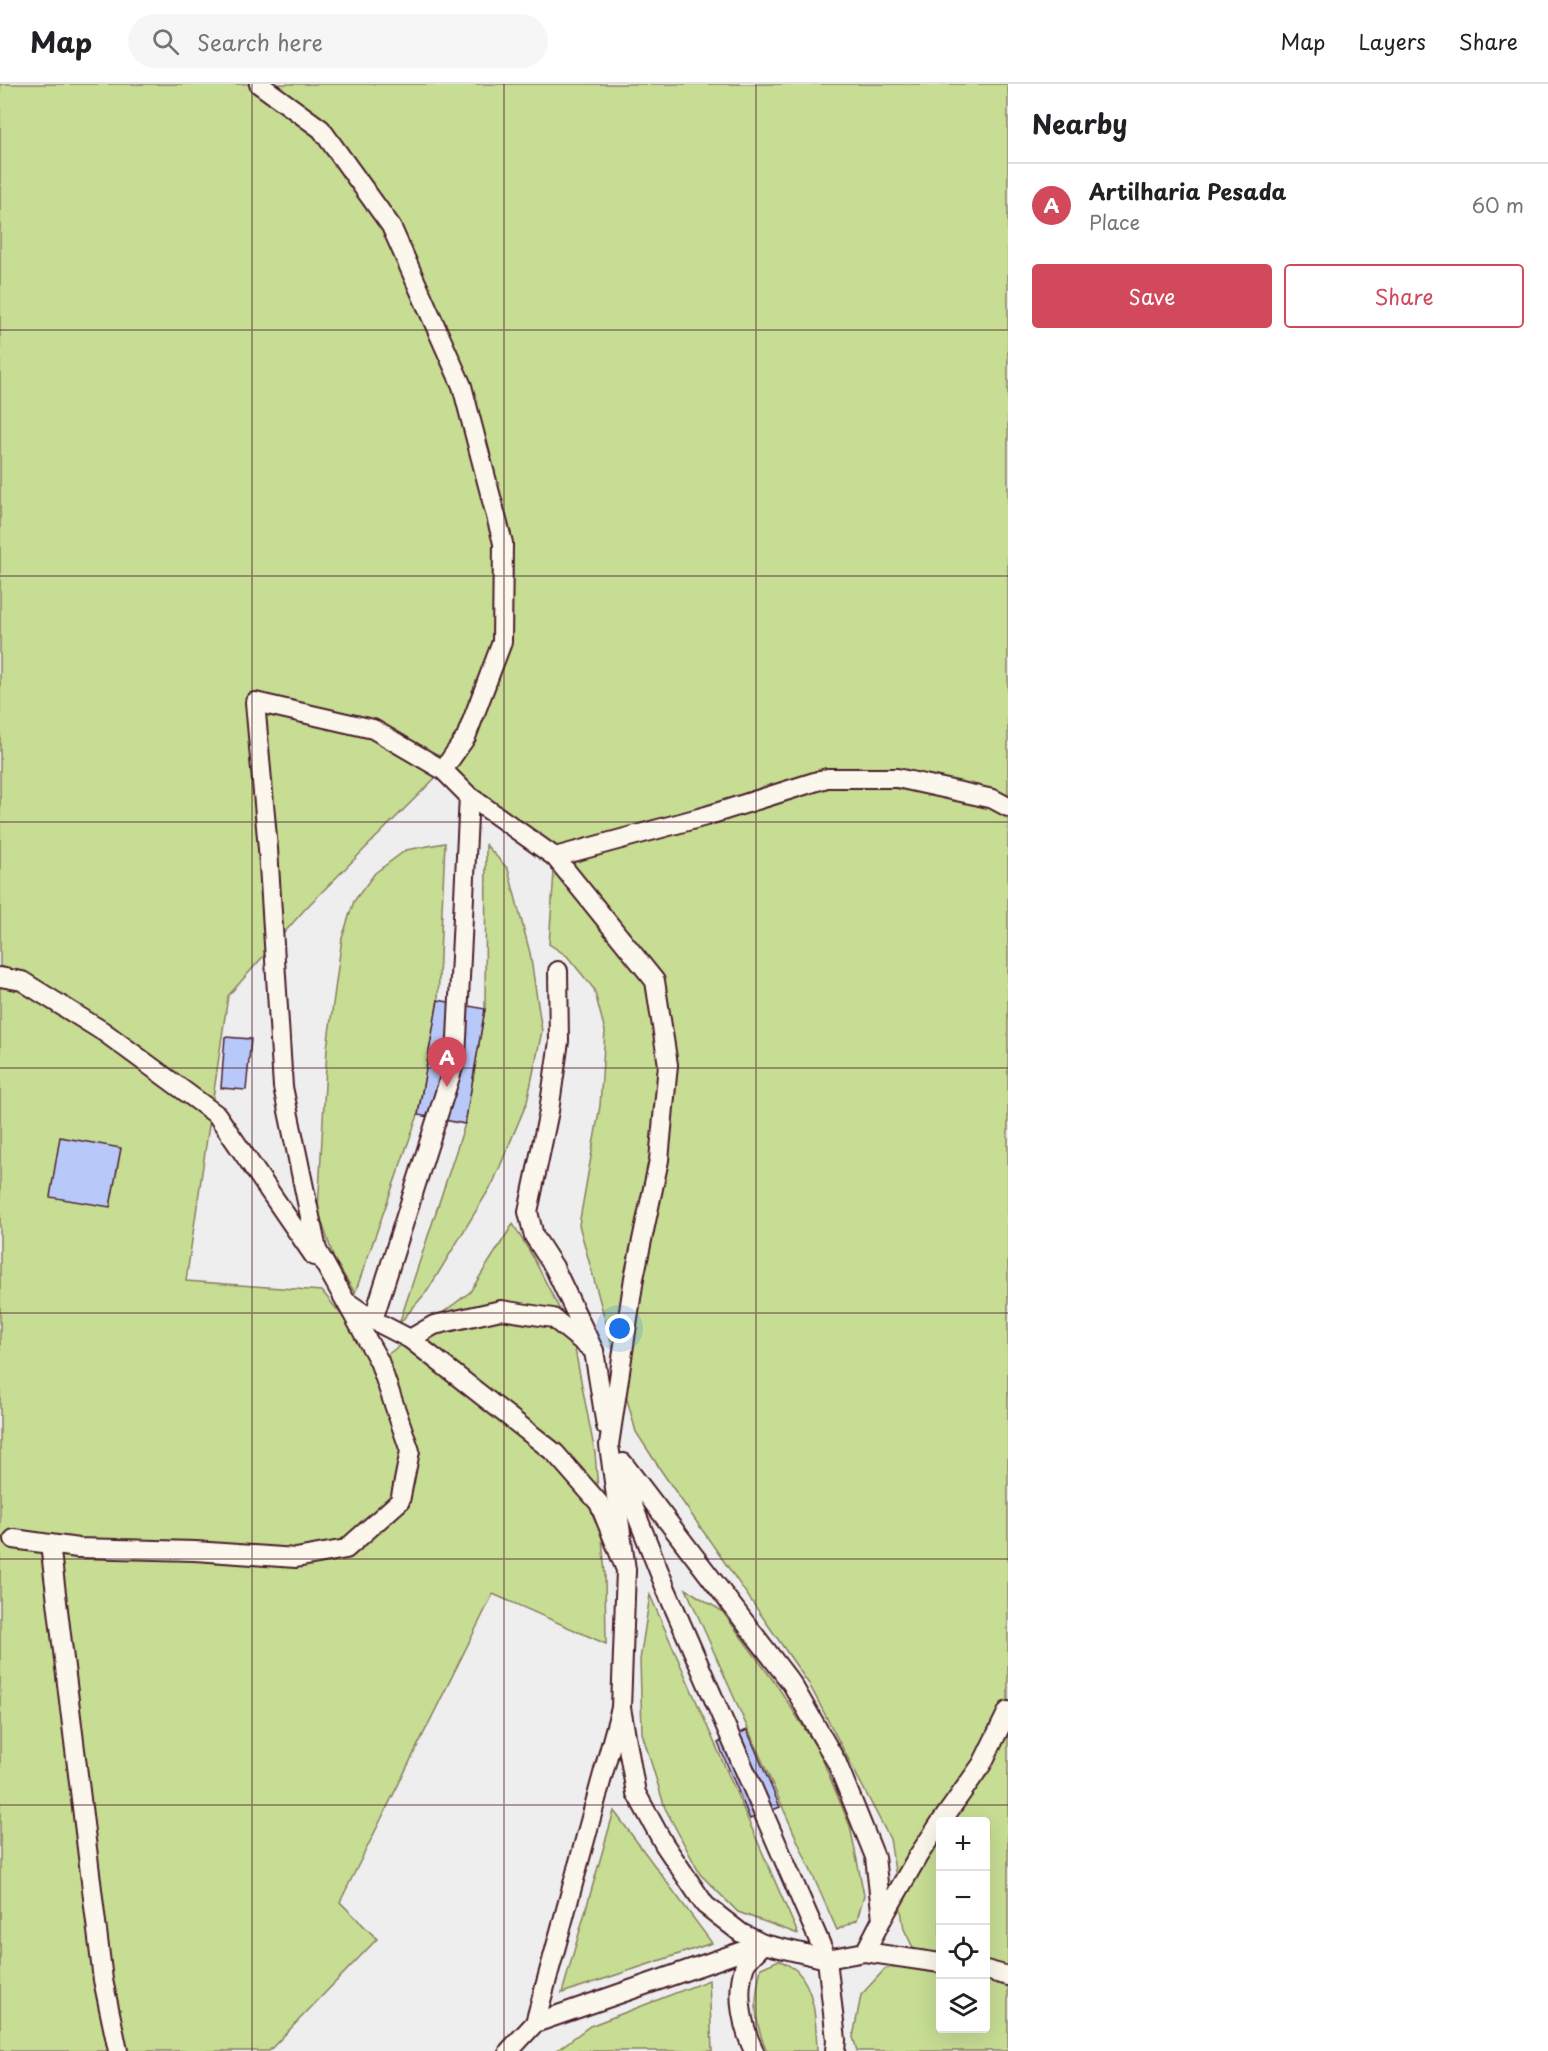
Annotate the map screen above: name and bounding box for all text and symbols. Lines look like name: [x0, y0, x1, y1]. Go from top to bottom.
search box: [128, 14, 548, 68]
text: Map: [30, 20, 92, 63]
icon: search: [149, 25, 182, 58]
text: Search here: [197, 25, 323, 58]
text: Map: [1281, 25, 1325, 57]
text: Layers: [1358, 25, 1426, 57]
text: Share: [1459, 25, 1518, 57]
text: Nearby: [1032, 104, 1127, 143]
text: Artilharia Pesada: [1089, 174, 1286, 207]
text: A: [1044, 190, 1059, 220]
text: 60 m: [1472, 190, 1524, 220]
text: Place: [1089, 207, 1140, 237]
button: Save: [1032, 264, 1272, 328]
button: Share: [1284, 264, 1524, 328]
pin: A: [428, 1038, 466, 1087]
your location: [605, 1314, 634, 1343]
map controls: [936, 1817, 990, 2033]
button: +: [936, 1817, 990, 1871]
button: −: [936, 1871, 990, 1925]
button: locate: [936, 1925, 990, 1979]
button: layers: [936, 1979, 990, 2033]

